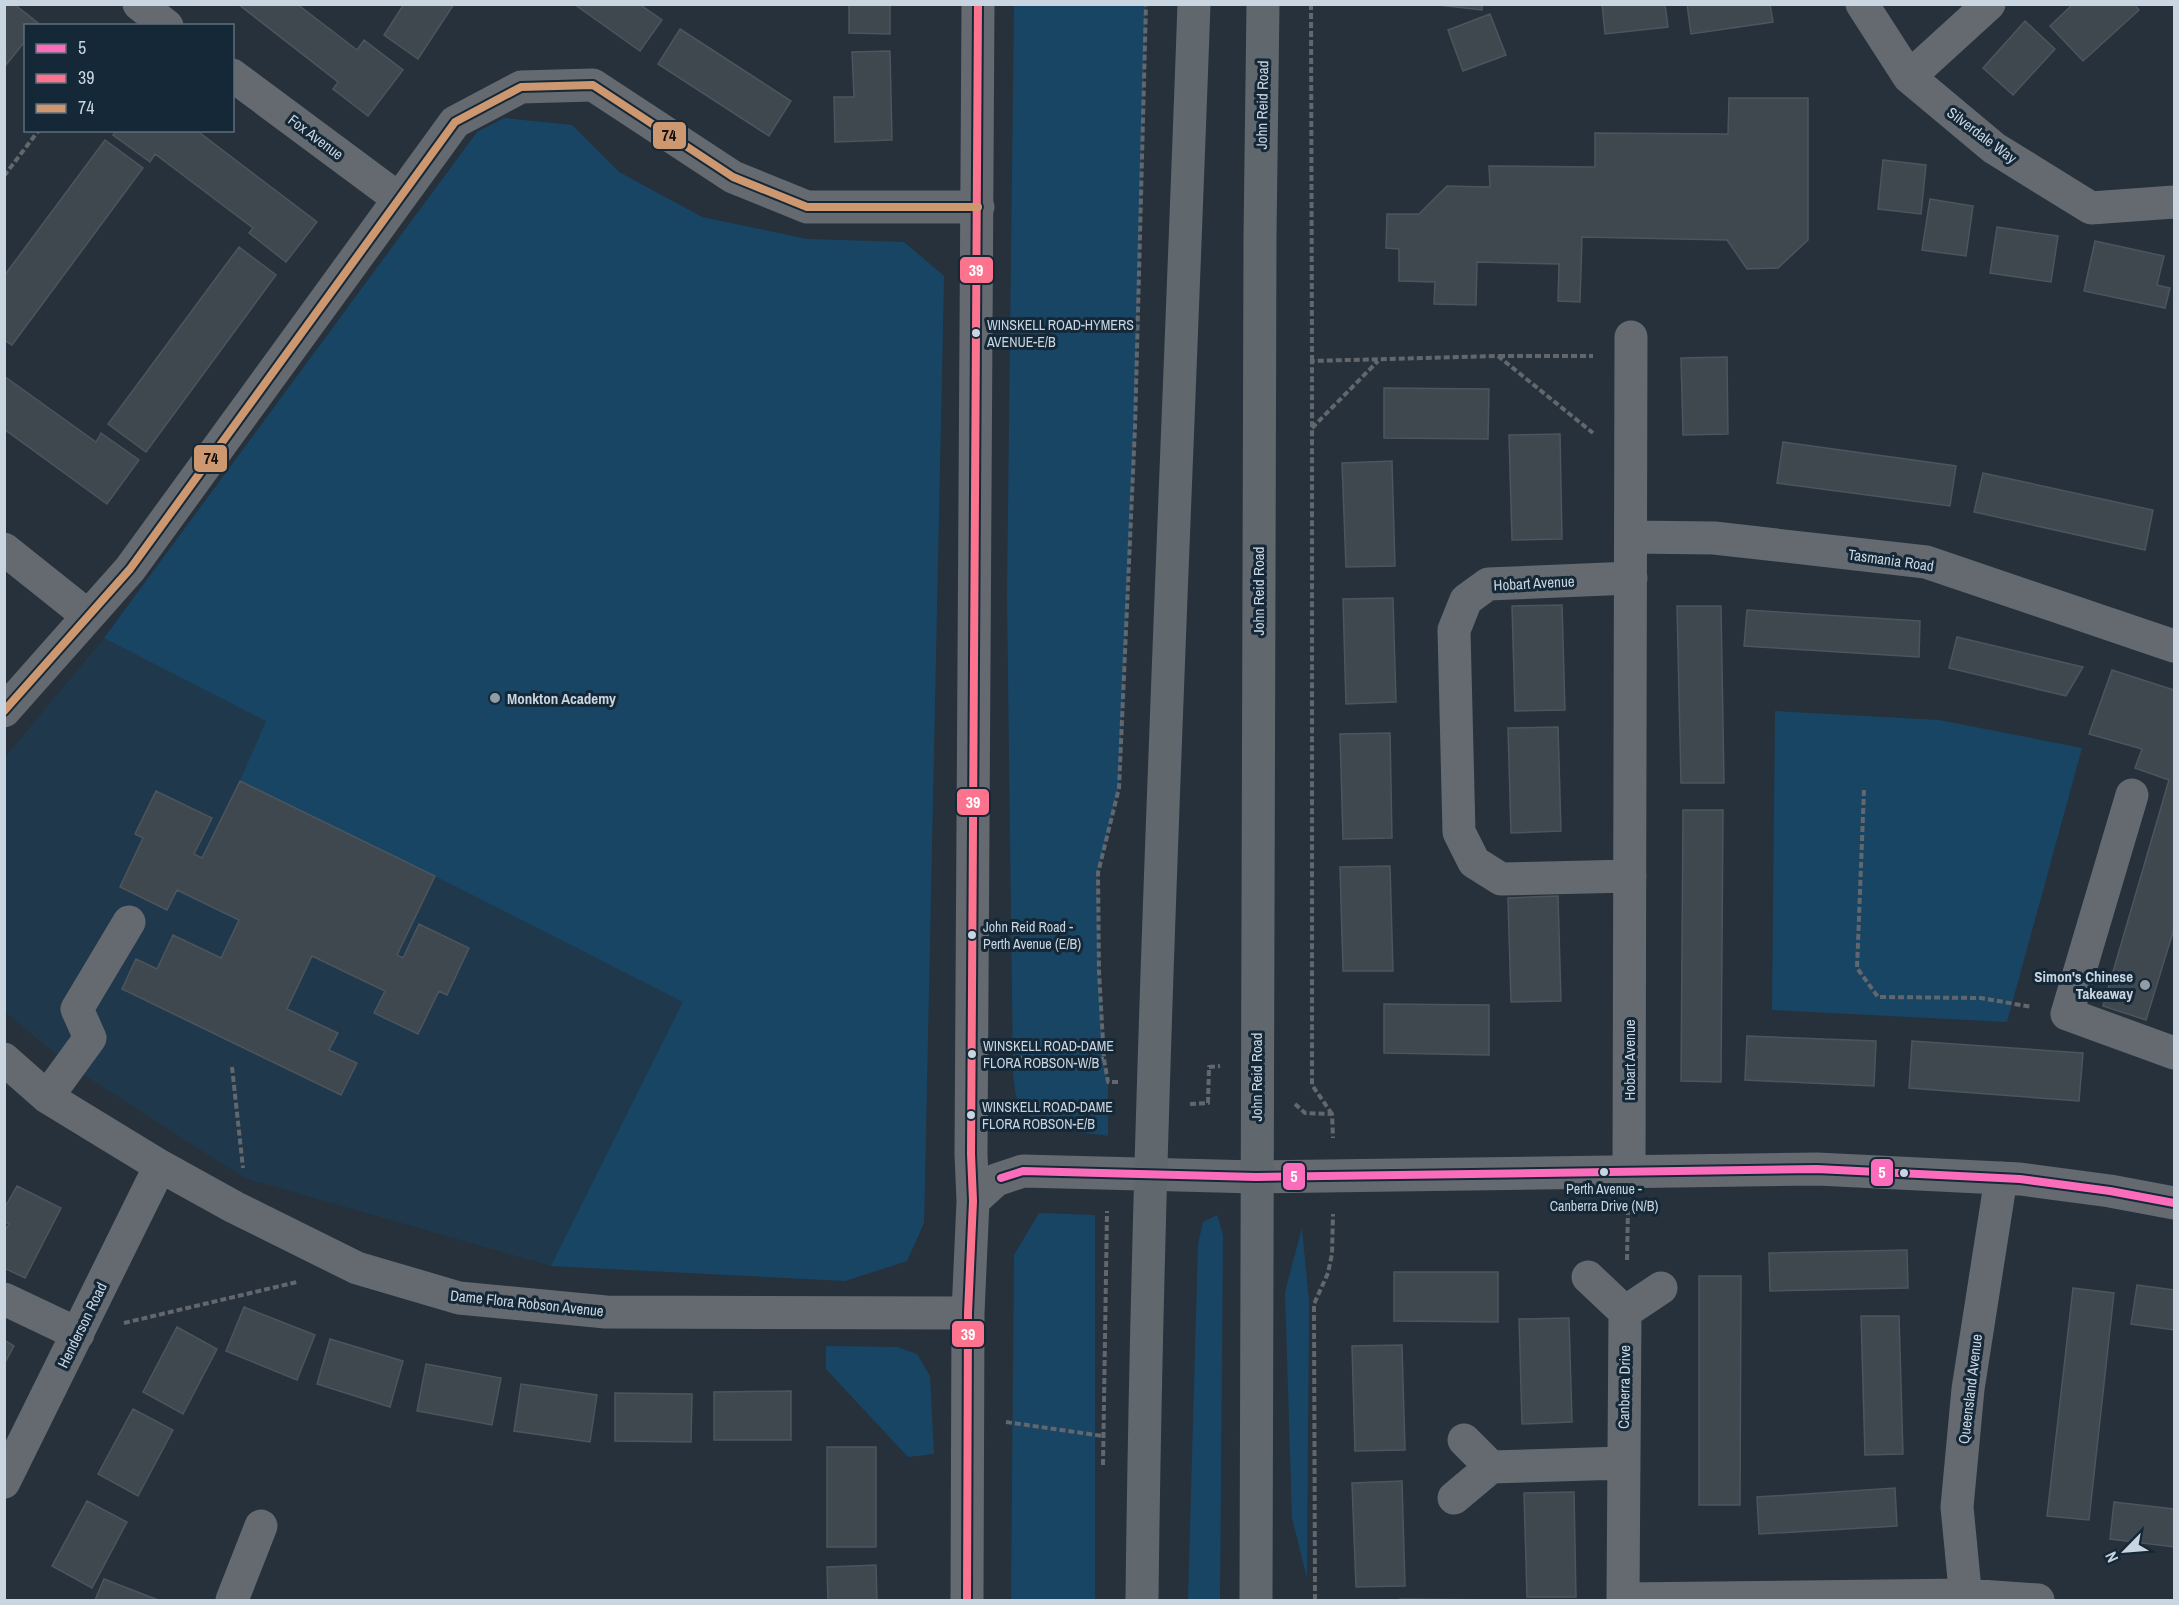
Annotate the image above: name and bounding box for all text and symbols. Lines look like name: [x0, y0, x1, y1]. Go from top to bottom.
legend: [24, 24, 234, 132]
text: 5: [78, 35, 86, 60]
street label: John Reid Road: [1251, 60, 1273, 150]
text: 39: [78, 65, 94, 90]
text: 74: [78, 95, 94, 120]
street label: Silverdale Way: [1943, 102, 2022, 169]
street label: Fox Avenue: [284, 109, 348, 165]
line badge: 74: [652, 121, 687, 150]
text: 74: [662, 124, 677, 146]
line badge: 39: [959, 256, 994, 284]
text: 39: [969, 259, 983, 281]
place label: WINSKELL ROAD-HYMERS AVENUE-E/B: [986, 316, 1134, 351]
marker: WINSKELL ROAD-HYMERS AVENUE-E/B: [970, 327, 982, 339]
line badge: 74: [193, 444, 228, 473]
text: 74: [204, 447, 219, 469]
street label: Tasmania Road: [1847, 544, 1935, 576]
street label: John Reid Road: [1248, 547, 1269, 635]
street label: Hobart Avenue: [1493, 570, 1575, 596]
place label: Monkton Academy: [507, 688, 616, 709]
marker: Monkton Academy: [488, 691, 502, 705]
line badge: 39: [956, 788, 990, 816]
text: 39: [966, 791, 980, 813]
place label: John Reid Road - Perth Avenue (E/B): [983, 918, 1081, 953]
marker: John Reid Road - Perth Avenue (E/B): [966, 929, 978, 941]
place label: Simon's Chinese Takeaway: [2034, 966, 2133, 1004]
marker: Simon's Chinese Takeaway: [2138, 978, 2152, 992]
street label: Hobart Avenue: [1619, 1019, 1640, 1101]
street label: John Reid Road: [1246, 1033, 1267, 1121]
place label: WINSKELL ROAD-DAME FLORA ROBSON-W/B: [983, 1037, 1114, 1072]
marker: WINSKELL ROAD-DAME FLORA ROBSON-W/B: [966, 1048, 978, 1060]
place label: WINSKELL ROAD-DAME FLORA ROBSON-E/B: [982, 1098, 1113, 1133]
marker: WINSKELL ROAD-DAME FLORA ROBSON-E/B: [965, 1109, 977, 1121]
line badge: 5: [1870, 1158, 1894, 1187]
text: 5: [1878, 1161, 1886, 1183]
line badge: 5: [1282, 1162, 1306, 1191]
text: 5: [1290, 1165, 1298, 1187]
marker: Perth Avenue - Canberra Drive (N/B): [1598, 1166, 1610, 1178]
unlabelled marker: [1898, 1167, 1910, 1179]
place label: Perth Avenue - Canberra Drive (N/B): [1550, 1180, 1658, 1215]
street label: Henderson Road: [52, 1279, 112, 1371]
street label: Dame Flora Robson Avenue: [449, 1284, 605, 1322]
line badge: 39: [951, 1320, 985, 1348]
text: 39: [961, 1323, 975, 1345]
street label: Queensland Avenue: [1953, 1333, 1987, 1445]
street label: Canberra Drive: [1613, 1345, 1635, 1429]
north arrow: [2095, 1521, 2155, 1581]
text: N: [2099, 1548, 2123, 1566]

